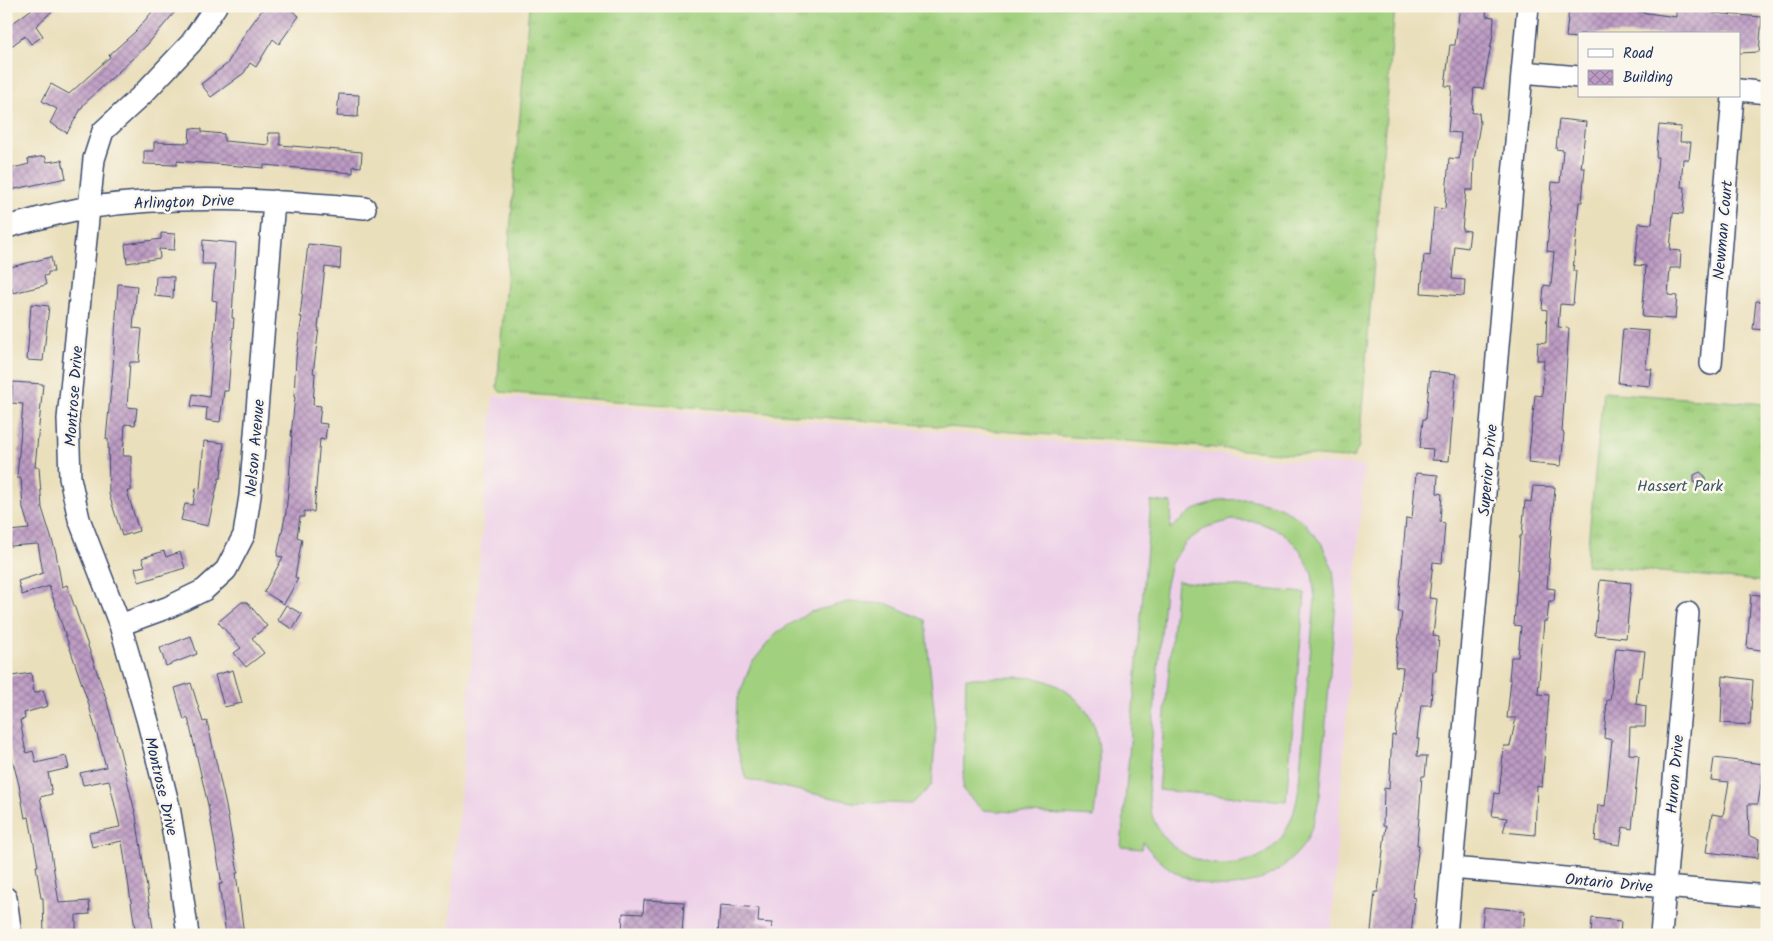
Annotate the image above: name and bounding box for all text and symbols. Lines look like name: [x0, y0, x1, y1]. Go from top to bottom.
legend: [1578, 32, 1740, 98]
text: Road: [1623, 42, 1654, 66]
text: Building: [1623, 66, 1673, 90]
street label: Newman Court: [1707, 178, 1740, 281]
street label: Arlington Drive: [133, 188, 235, 217]
street label: Montrose Drive: [59, 345, 90, 447]
street label: Nelson Avenue: [239, 398, 272, 498]
street label: Superior Drive: [1472, 423, 1505, 517]
park label: Hassert Park: [1637, 474, 1723, 499]
street label: Montrose Drive: [137, 734, 184, 838]
street label: Huron Drive: [1660, 734, 1691, 815]
street label: Ontario Drive: [1564, 867, 1654, 900]

